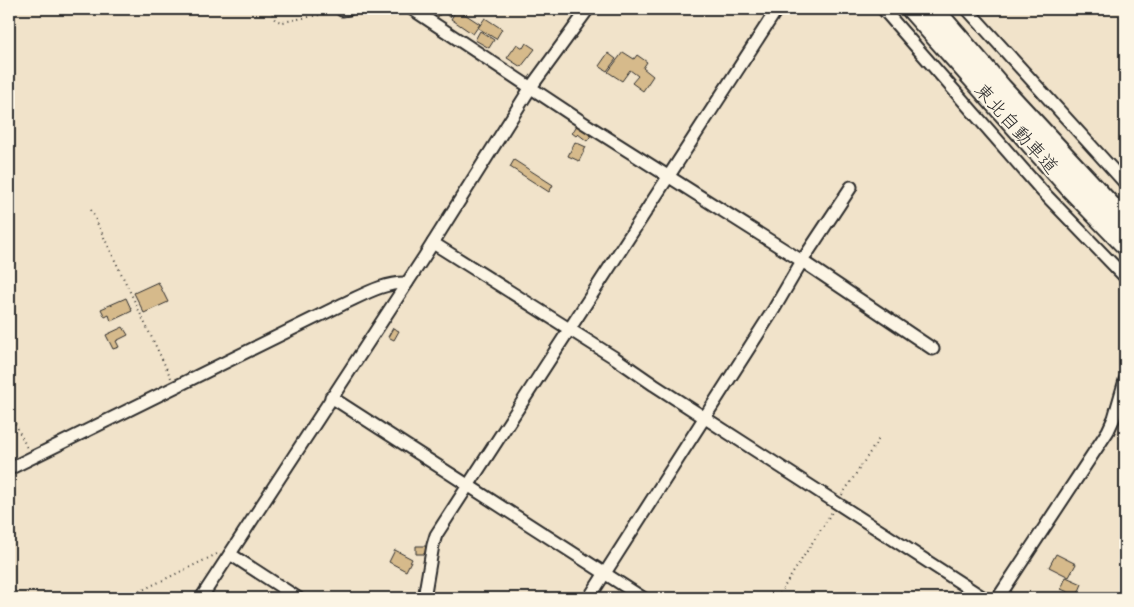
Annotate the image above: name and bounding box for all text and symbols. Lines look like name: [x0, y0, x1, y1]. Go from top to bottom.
street label: 東北自動車道: [969, 77, 1065, 179]

